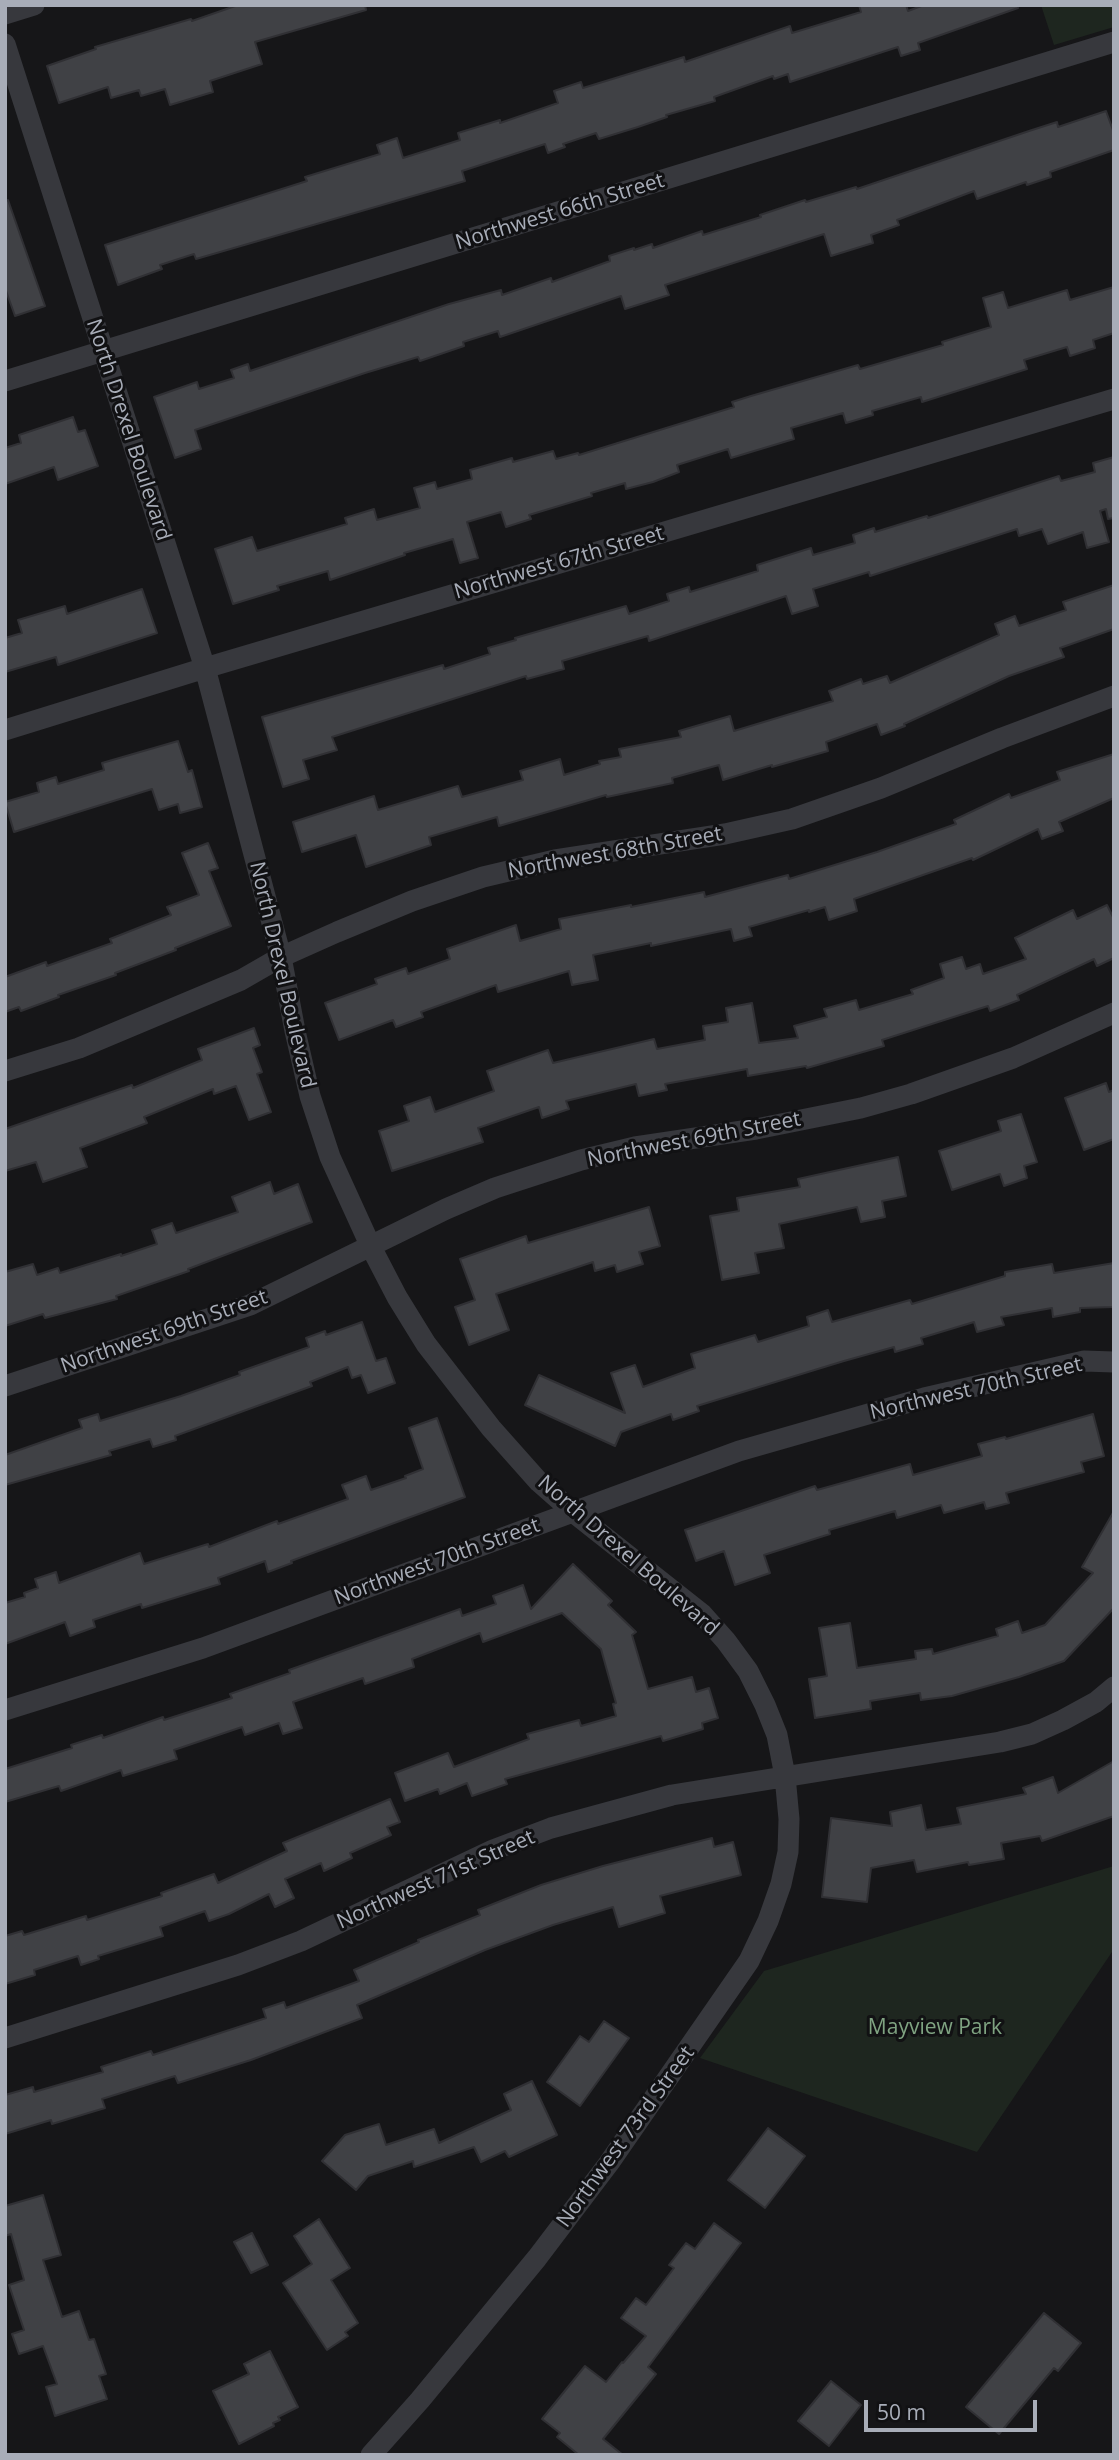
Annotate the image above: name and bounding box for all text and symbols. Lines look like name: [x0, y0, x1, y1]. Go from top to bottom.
street label: Northwest 66th Street: [453, 168, 667, 256]
street label: North Drexel Boulevard: [80, 316, 176, 544]
street label: Northwest 67th Street: [451, 521, 667, 605]
street label: Northwest 68th Street: [506, 822, 724, 884]
street label: North Drexel Boulevard: [244, 859, 320, 1091]
street label: Northwest 69th Street: [585, 1107, 803, 1173]
street label: Northwest 69th Street: [57, 1285, 271, 1379]
street label: Northwest 70th Street: [867, 1352, 1085, 1426]
street label: North Drexel Boulevard: [532, 1470, 724, 1642]
street label: Northwest 70th Street: [331, 1513, 543, 1611]
street label: Northwest 71st Street: [333, 1825, 539, 1935]
park label: Mayview Park: [868, 2015, 1002, 2041]
street label: Northwest 73rd Street: [552, 2041, 700, 2233]
scale bar: [867, 2386, 1040, 2430]
text: 50 m: [877, 2398, 926, 2426]

